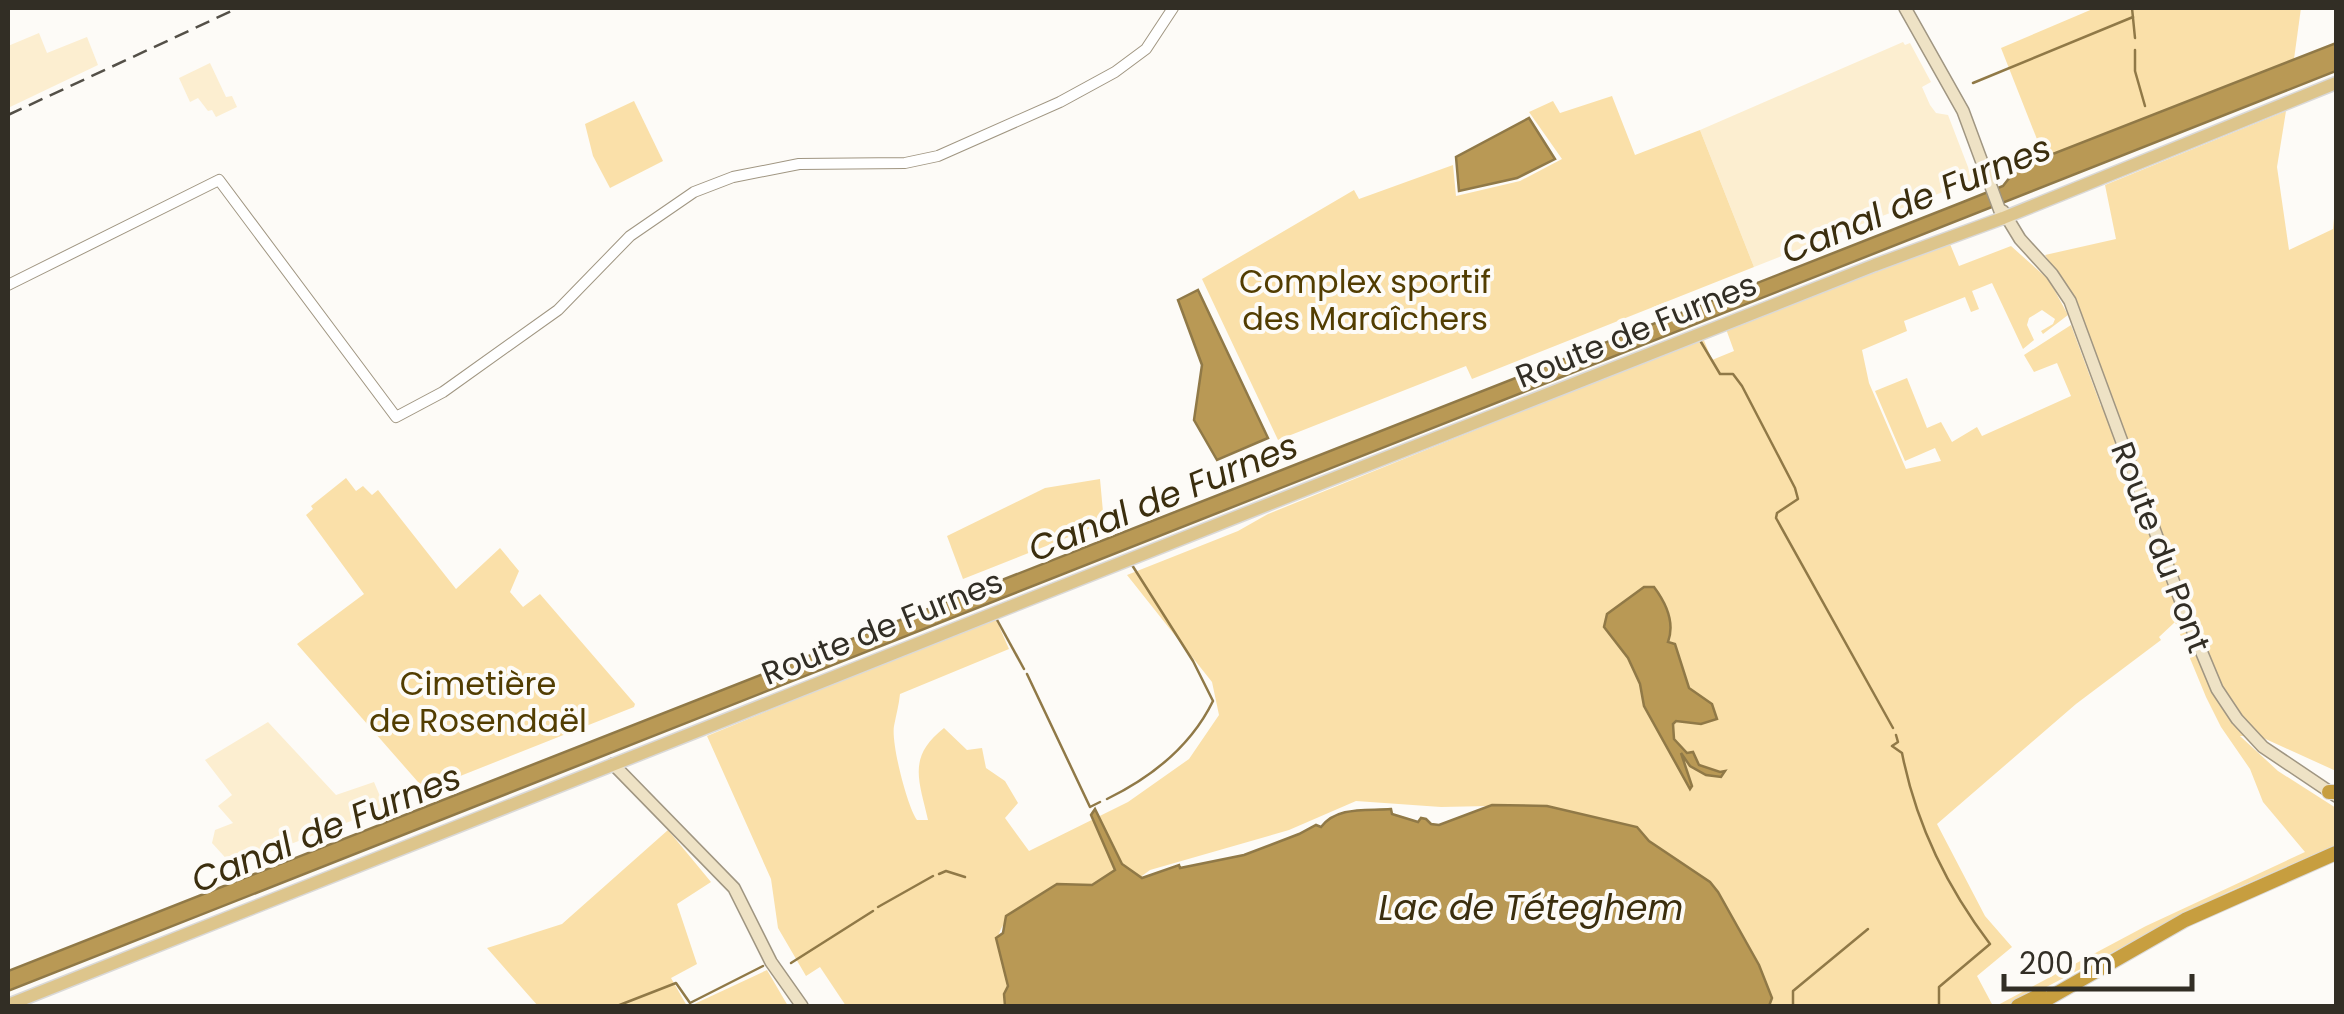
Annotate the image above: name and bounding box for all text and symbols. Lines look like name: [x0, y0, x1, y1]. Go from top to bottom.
water label: Canal de Furnes: [1774, 123, 2058, 275]
park label: Complex sportif des Maraîchers: [1239, 259, 1491, 341]
street label: Route de Furnes: [1509, 261, 1763, 399]
water label: Canal de Furnes: [1021, 421, 1305, 573]
street label: Route du Pont: [2100, 435, 2222, 659]
street label: Route de Furnes: [755, 558, 1009, 696]
park label: Cimetière de Rosendaël: [369, 661, 587, 743]
water label: Canal de Furnes: [184, 752, 468, 904]
water label: Lac de Téteghem: [1378, 883, 1684, 932]
scale bar: [2004, 929, 2192, 991]
text: 200 m: [2019, 942, 2113, 985]

